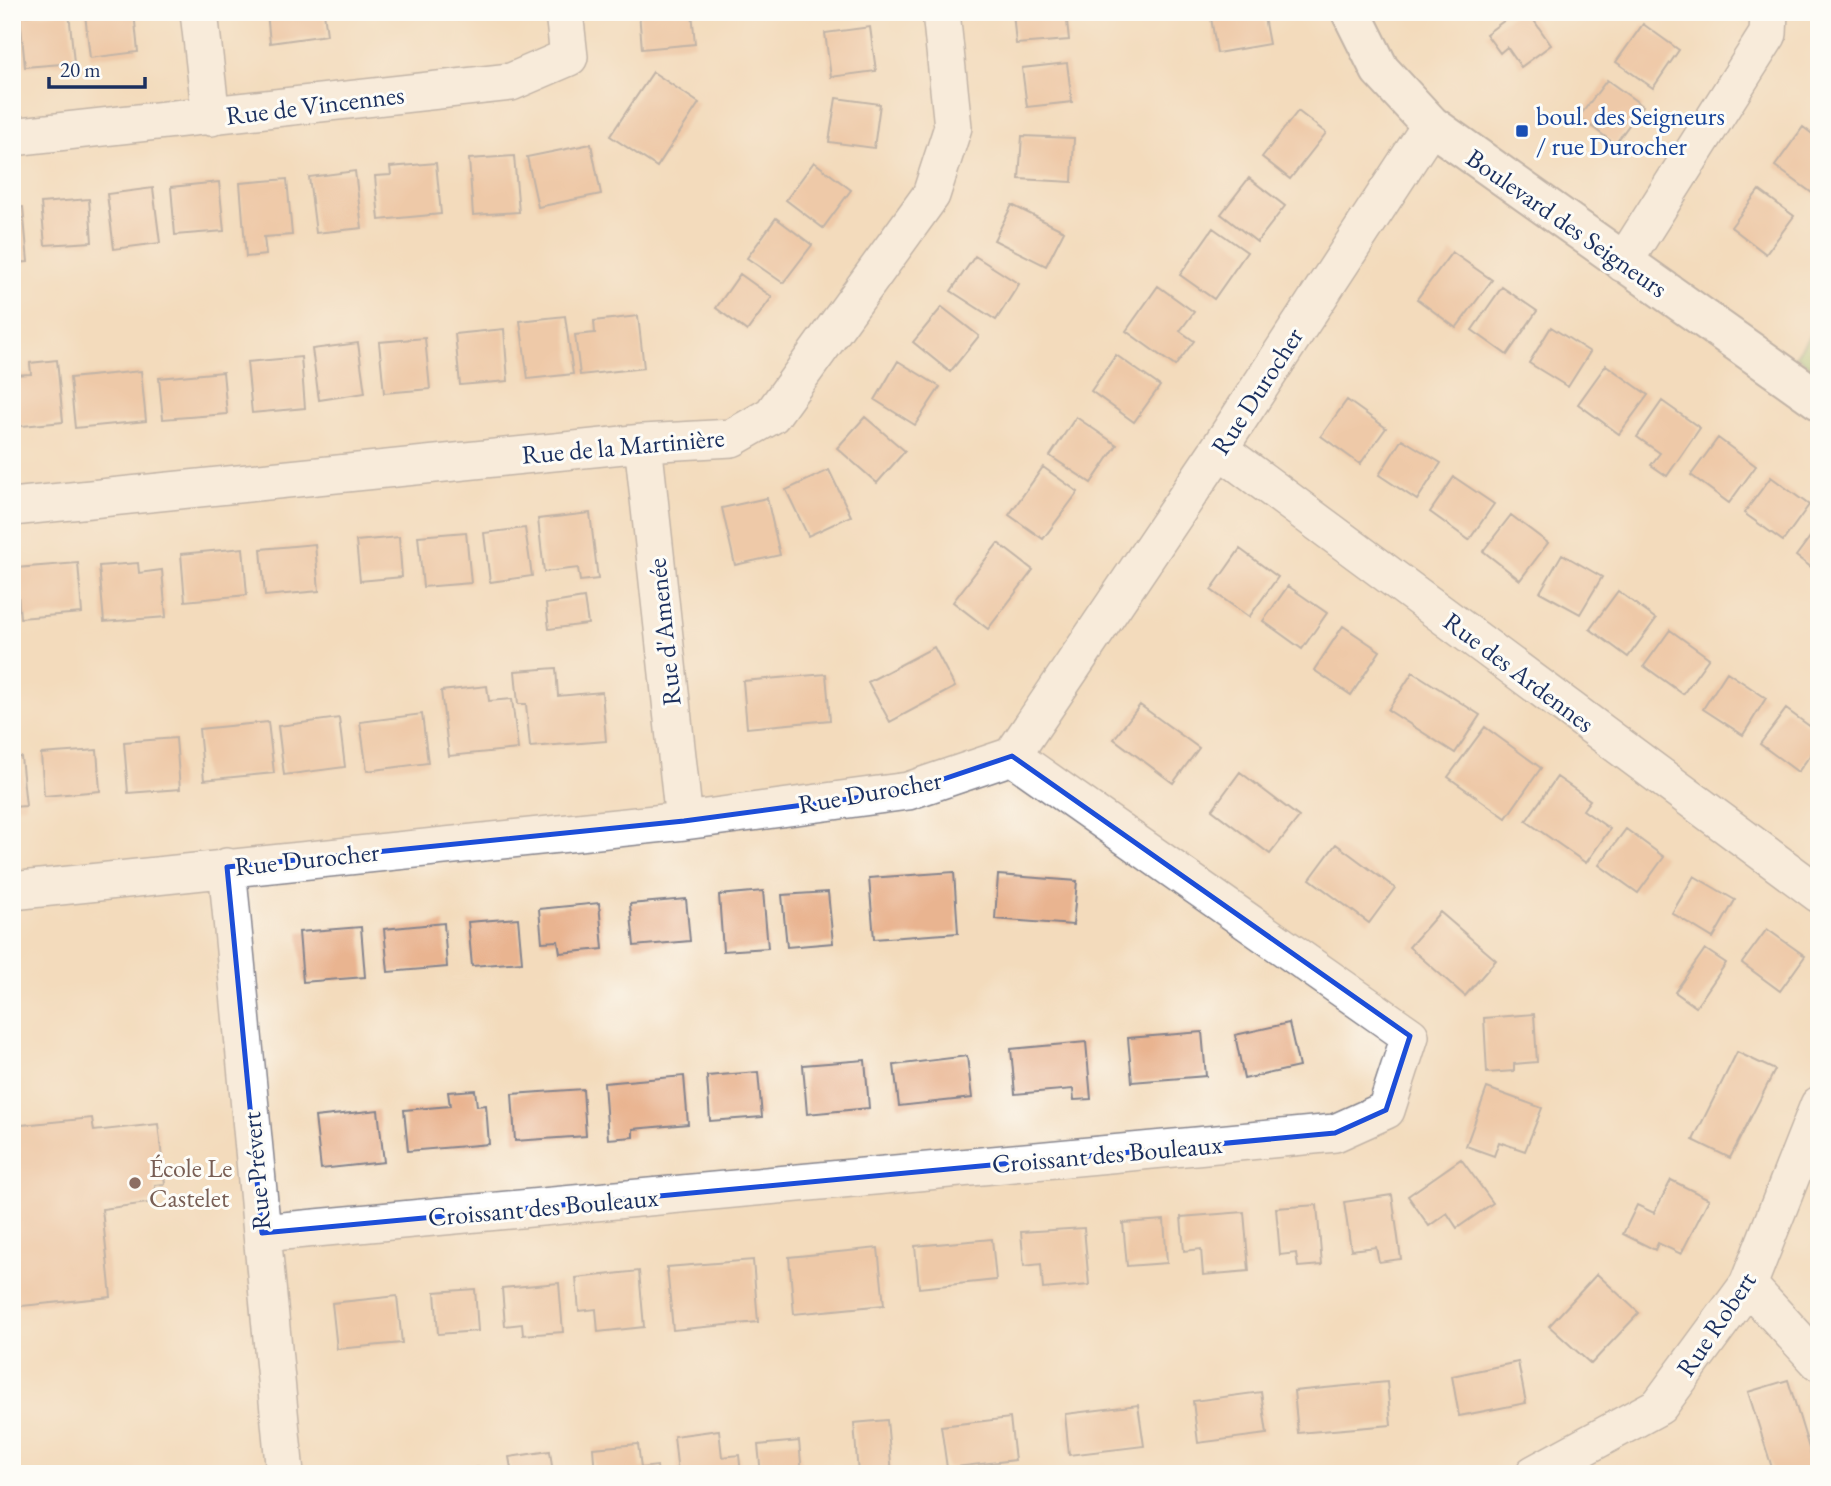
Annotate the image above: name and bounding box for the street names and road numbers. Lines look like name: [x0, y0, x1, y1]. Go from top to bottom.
street label: Rue de Vincennes: [224, 77, 406, 133]
street label: Boulevard des Seigneurs: [1460, 141, 1674, 305]
street label: Rue Durocher: [1203, 321, 1311, 461]
street label: Rue de la Martinière: [520, 420, 726, 472]
street label: Rue d'Amenée: [639, 557, 689, 707]
street label: Rue des Ardennes: [1437, 604, 1601, 740]
street label: Rue Durocher: [796, 763, 945, 821]
street label: Rue Durocher: [233, 834, 381, 883]
street label: Rue Prévert: [234, 1111, 278, 1231]
street label: Croissant des Bouleaux: [990, 1127, 1224, 1181]
street label: Croissant des Bouleaux: [426, 1180, 660, 1234]
street label: Rue Robert: [1669, 1265, 1763, 1383]

